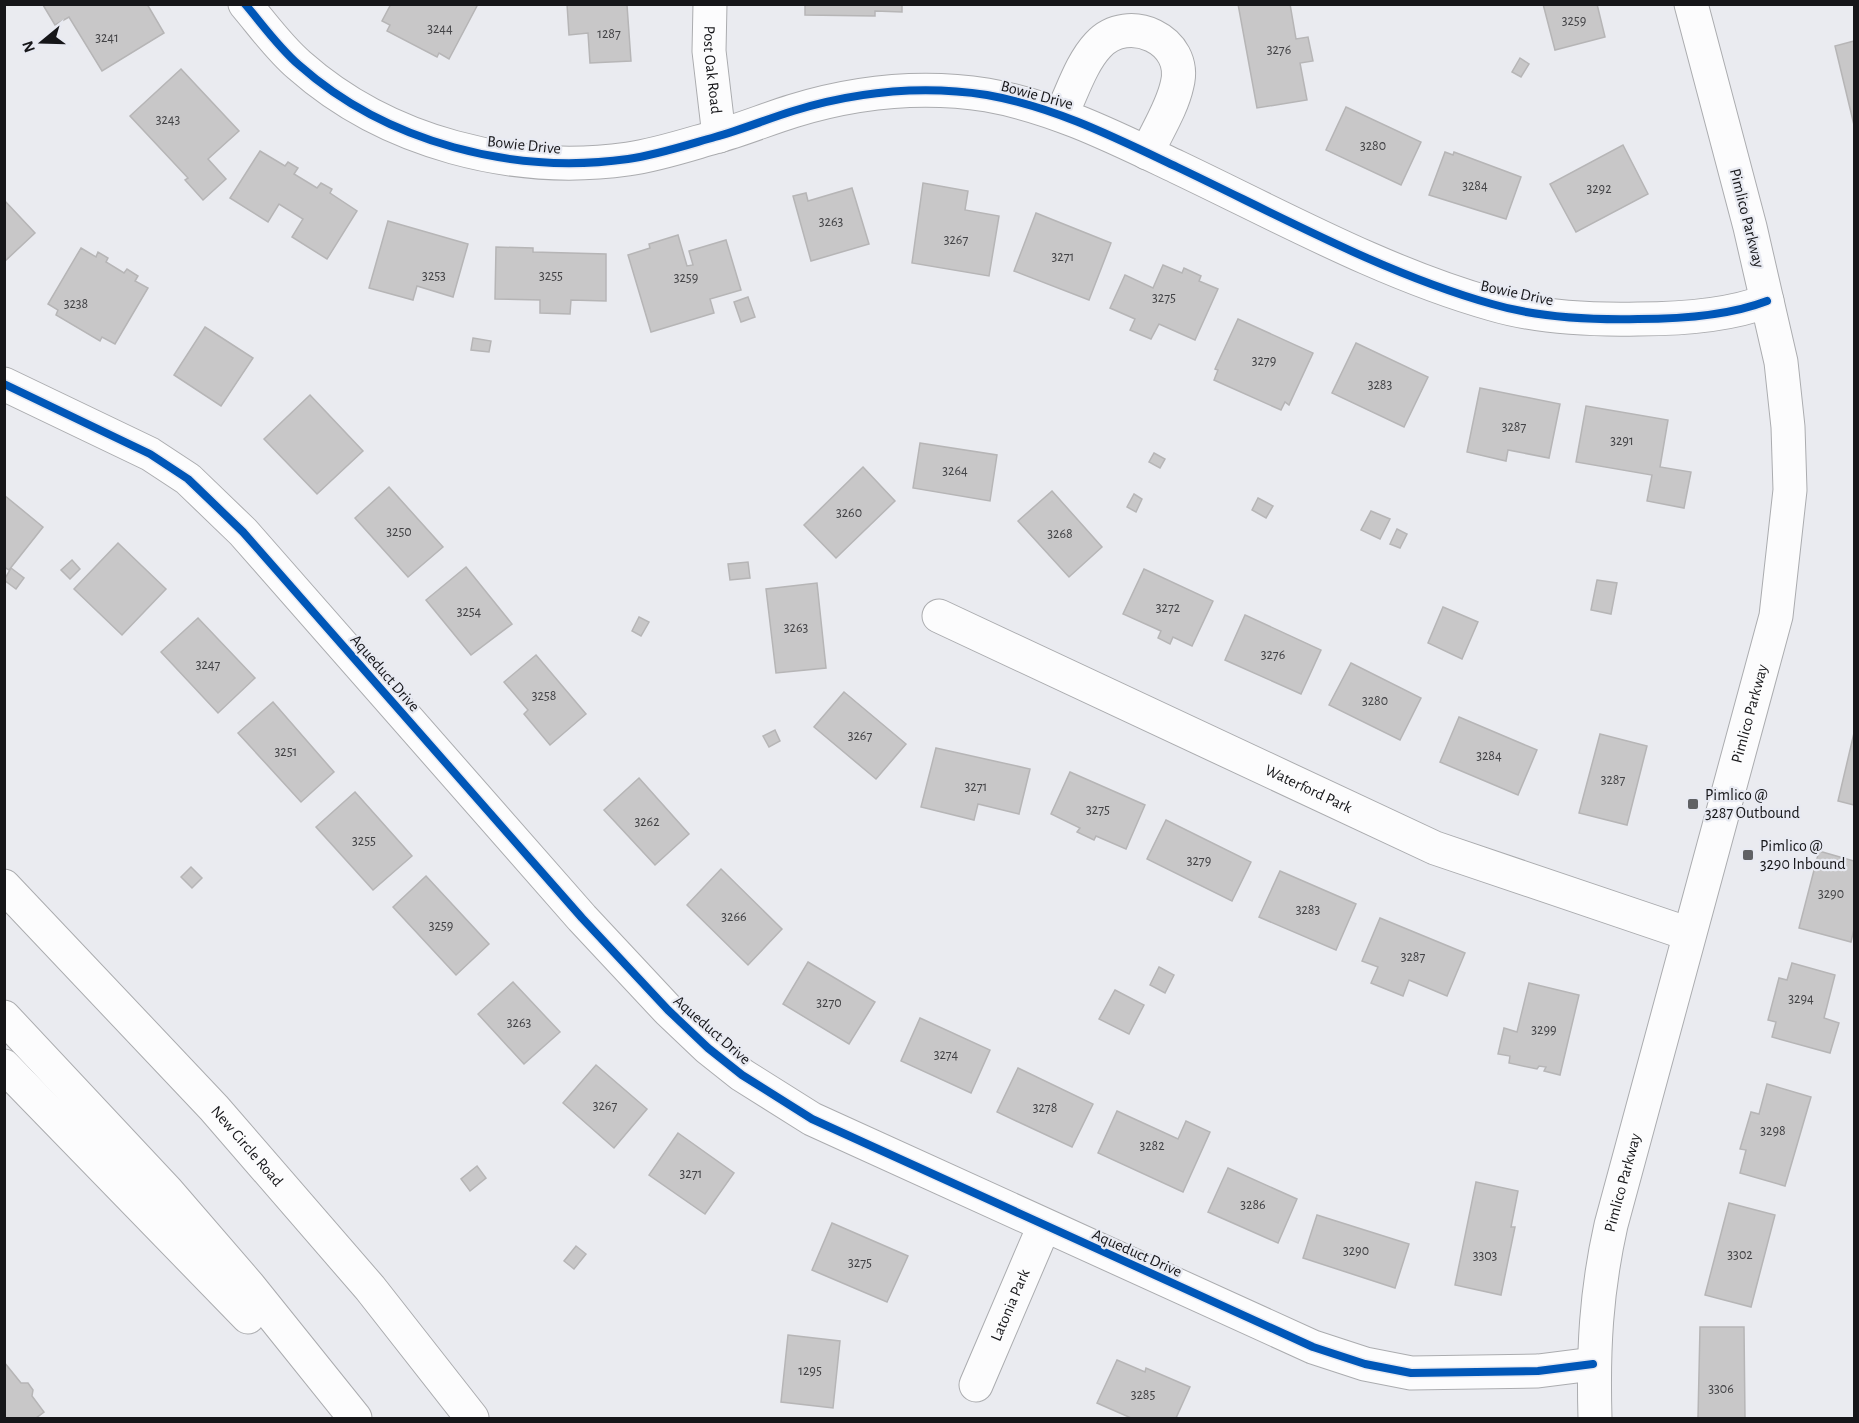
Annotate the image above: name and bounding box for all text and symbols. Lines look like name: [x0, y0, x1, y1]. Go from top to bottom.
north arrow: [12, 12, 72, 72]
house number: 3259: [1562, 14, 1586, 28]
house number: 3244: [427, 22, 453, 36]
street label: Post Oak Road: [701, 26, 724, 115]
house number: 1287: [597, 27, 621, 41]
house number: 3241: [95, 31, 119, 45]
text: N: [19, 39, 38, 54]
house number: 3276: [1267, 43, 1291, 57]
street label: Bowie Drive: [999, 78, 1075, 112]
house number: 3243: [156, 113, 181, 127]
street label: Bowie Drive: [486, 133, 562, 157]
house number: 3280: [1360, 139, 1386, 153]
street label: Pimlico Parkway: [1726, 167, 1767, 270]
house number: 3284: [1462, 179, 1488, 193]
house number: 3292: [1586, 182, 1612, 196]
house number: 3263: [819, 215, 843, 229]
house number: 3267: [944, 233, 968, 247]
house number: 3271: [1052, 250, 1074, 264]
house number: 3253: [422, 269, 446, 283]
house number: 3255: [539, 269, 563, 283]
house number: 3259: [674, 271, 698, 285]
street label: Bowie Drive: [1479, 277, 1555, 309]
house number: 3275: [1152, 291, 1176, 305]
house number: 3238: [64, 297, 88, 311]
house number: 3279: [1252, 354, 1276, 368]
house number: 3283: [1368, 378, 1393, 392]
house number: 3287: [1502, 420, 1526, 434]
house number: 3291: [1610, 434, 1634, 448]
house number: 3264: [942, 464, 968, 478]
house number: 3260: [836, 506, 862, 520]
house number: 3250: [386, 525, 412, 539]
house number: 3268: [1047, 527, 1073, 541]
house number: 3272: [1156, 601, 1180, 615]
house number: 3254: [457, 605, 482, 619]
house number: 3263: [784, 621, 808, 635]
street label: Aqueduct Drive: [347, 631, 423, 715]
house number: 3276: [1261, 648, 1285, 662]
house number: 3247: [196, 658, 221, 672]
street label: Pimlico Parkway: [1729, 662, 1772, 765]
house number: 3258: [532, 689, 556, 703]
house number: 3280: [1362, 694, 1388, 708]
house number: 3267: [848, 729, 872, 743]
house number: 3251: [275, 745, 297, 759]
house number: 3284: [1476, 749, 1502, 763]
street label: Waterford Park: [1262, 762, 1355, 816]
house number: 3287: [1601, 773, 1625, 787]
house number: 3271: [965, 780, 987, 794]
place label: Pimlico @ 3287 Outbound: [1705, 787, 1800, 821]
marker: Pimlico @ 3287 Outbound: [1686, 797, 1700, 811]
house number: 3275: [1086, 803, 1110, 817]
house number: 3262: [634, 815, 660, 829]
house number: 3255: [352, 834, 376, 848]
place label: Pimlico @ 3290 Inbound: [1760, 838, 1846, 872]
marker: Pimlico @ 3290 Inbound: [1741, 848, 1755, 862]
house number: 3279: [1187, 854, 1211, 868]
house number: 3290: [1818, 887, 1844, 901]
house number: 3283: [1296, 903, 1321, 917]
house number: 3266: [721, 910, 747, 924]
house number: 3259: [429, 919, 453, 933]
house number: 3287: [1401, 950, 1425, 964]
street label: Aqueduct Drive: [670, 992, 754, 1068]
house number: 3294: [1788, 992, 1814, 1006]
house number: 3270: [816, 996, 842, 1010]
house number: 3263: [507, 1016, 531, 1030]
house number: 3299: [1531, 1023, 1557, 1037]
house number: 3274: [934, 1048, 959, 1062]
house number: 3267: [593, 1099, 617, 1113]
house number: 3278: [1033, 1101, 1057, 1115]
street label: New Circle Road: [208, 1103, 286, 1189]
house number: 3298: [1760, 1124, 1786, 1138]
street label: Pimlico Parkway: [1602, 1131, 1644, 1234]
house number: 3282: [1139, 1139, 1165, 1153]
house number: 3271: [680, 1167, 702, 1181]
house number: 3286: [1240, 1198, 1266, 1212]
street label: Aqueduct Drive: [1090, 1226, 1184, 1280]
house number: 3290: [1343, 1244, 1369, 1258]
house number: 3302: [1727, 1248, 1753, 1262]
house number: 3303: [1473, 1249, 1498, 1263]
house number: 3275: [848, 1256, 872, 1270]
street label: Latonia Park: [988, 1266, 1033, 1343]
house number: 1295: [798, 1364, 822, 1378]
house number: 3306: [1708, 1382, 1734, 1396]
house number: 3285: [1131, 1388, 1155, 1402]

